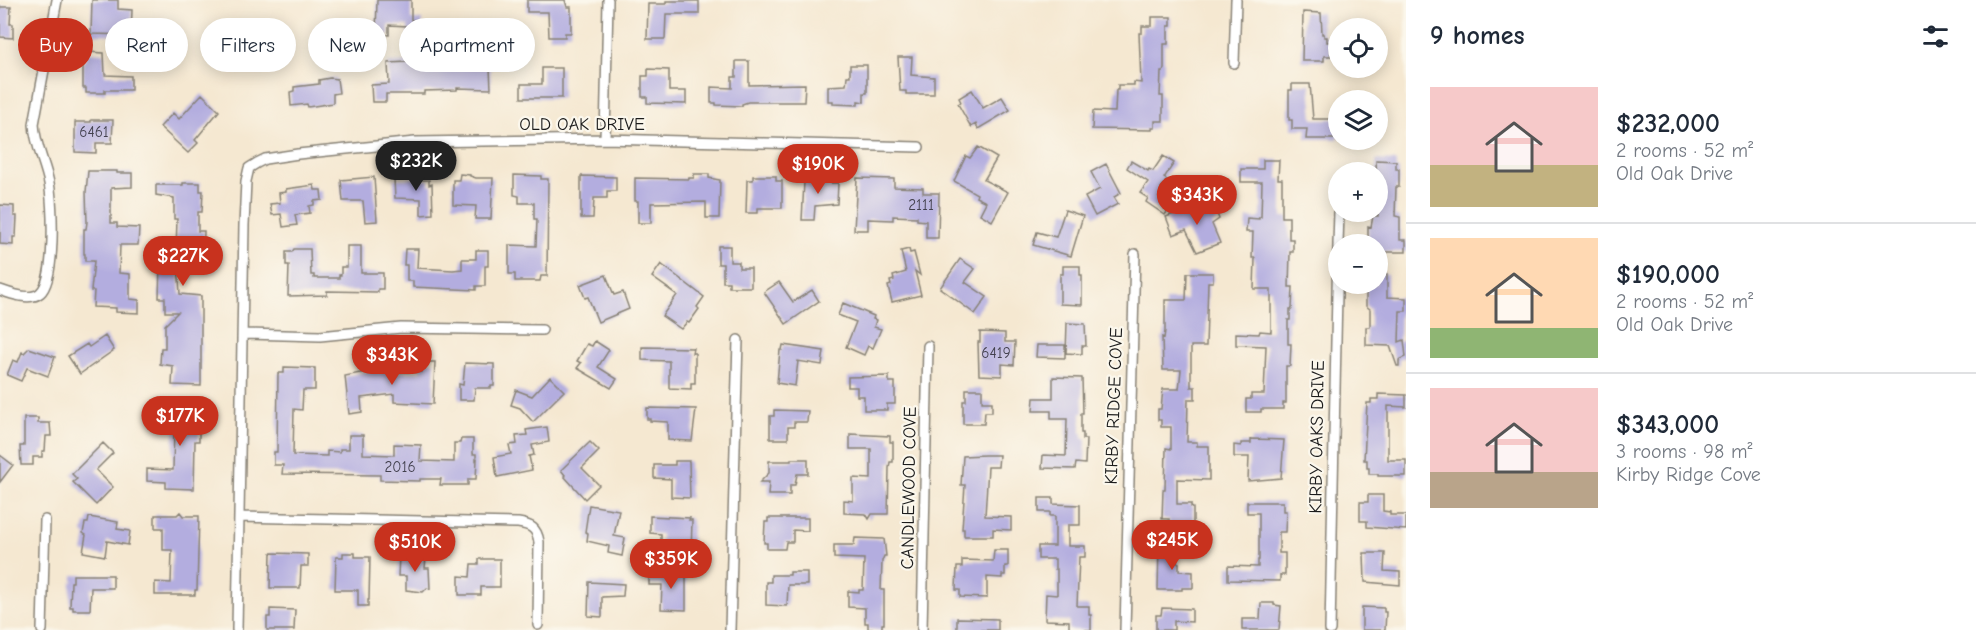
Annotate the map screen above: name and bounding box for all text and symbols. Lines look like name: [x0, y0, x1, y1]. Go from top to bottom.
chip: Buy: [18, 18, 93, 72]
chip: Rent: [105, 18, 188, 72]
chip: Filters: [200, 18, 296, 72]
chip: New: [308, 18, 387, 72]
chip: Apartment: [399, 18, 535, 72]
map controls: [1328, 18, 1388, 294]
button: locate: [1328, 18, 1388, 78]
icon: filters: [1919, 20, 1952, 53]
text: 9 homes: [1430, 21, 1525, 51]
button: layers: [1328, 90, 1388, 150]
text: $232,000: [1616, 109, 1720, 139]
icon: home: [1478, 111, 1550, 183]
street label: OLD OAK DRIVE: [519, 114, 645, 135]
house number: 6461: [79, 123, 109, 141]
text: 2 rooms · 52 m²: [1616, 139, 1753, 162]
pin: $232K: [374, 141, 458, 192]
pin: $190K: [776, 144, 860, 195]
text: $232K: [389, 149, 443, 172]
text: $190K: [791, 152, 845, 175]
button: +: [1328, 162, 1388, 222]
text: Old Oak Drive: [1616, 162, 1733, 185]
pin: $343K: [1155, 175, 1239, 226]
text: $343K: [1171, 183, 1223, 206]
house number: 2111: [908, 196, 934, 214]
button: −: [1328, 234, 1388, 294]
pin: $227K: [141, 236, 225, 287]
text: $227K: [157, 244, 209, 267]
text: $190,000: [1616, 260, 1720, 290]
icon: home: [1478, 262, 1550, 334]
text: 2 rooms · 52 m²: [1616, 290, 1753, 313]
text: Old Oak Drive: [1616, 313, 1733, 336]
street label: KIRBY RIDGE COVE: [1101, 327, 1127, 485]
pin: $343K: [350, 335, 434, 386]
text: $343K: [366, 343, 418, 366]
house number: 6419: [981, 344, 1011, 362]
street label: KIRBY OAKS DRIVE: [1305, 360, 1329, 514]
pin: $177K: [138, 396, 222, 447]
text: $177K: [155, 404, 205, 427]
street label: CANDLEWOOD COVE: [897, 406, 921, 570]
text: $343,000: [1616, 410, 1719, 440]
icon: home: [1478, 412, 1550, 484]
text: 3 rooms · 98 m²: [1616, 440, 1752, 463]
house number: 2016: [384, 458, 416, 476]
text: Kirby Ridge Cove: [1616, 463, 1761, 486]
pin: $245K: [1130, 520, 1214, 571]
pin: $510K: [373, 522, 457, 573]
text: $245K: [1146, 528, 1198, 551]
text: $510K: [388, 530, 442, 553]
pin: $359K: [629, 539, 713, 590]
text: $359K: [644, 547, 698, 570]

